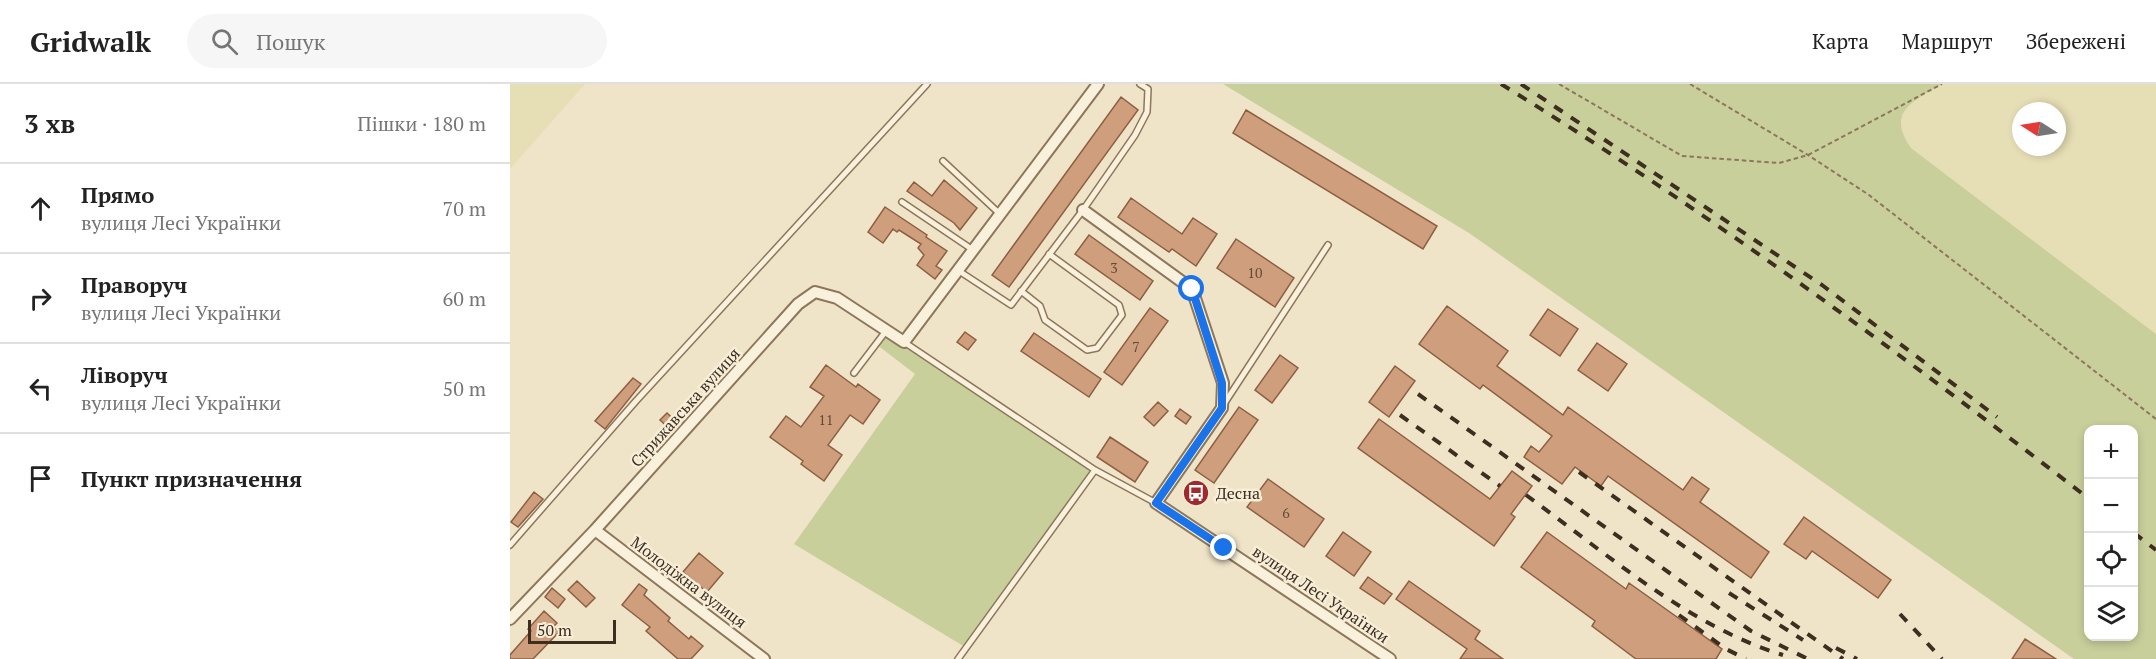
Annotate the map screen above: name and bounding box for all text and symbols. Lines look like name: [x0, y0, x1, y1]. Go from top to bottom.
search box: [187, 14, 607, 68]
text: Gridwalk: [30, 23, 151, 60]
icon: search: [208, 25, 241, 58]
text: Пошук: [256, 27, 325, 56]
text: Карта: [1812, 27, 1869, 55]
text: Маршрут: [1902, 27, 1993, 55]
text: Збережені: [2026, 27, 2126, 55]
north arrow: [2012, 102, 2066, 156]
text: 3 хв: [24, 106, 75, 140]
text: Пішки · 180 m: [357, 110, 486, 137]
text: Прямо: [81, 180, 154, 209]
icon: ahead: [24, 192, 57, 225]
text: 70 m: [443, 195, 486, 222]
text: вулиця Лесі Українки: [81, 209, 281, 236]
house number: 3: [1110, 258, 1118, 277]
house number: 10: [1248, 263, 1262, 282]
text: Праворуч: [81, 270, 187, 299]
route start: [1178, 275, 1204, 301]
icon: right: [24, 282, 57, 315]
text: 60 m: [443, 285, 486, 312]
text: вулиця Лесі Українки: [81, 299, 281, 326]
house number: 7: [1132, 337, 1140, 356]
street label: Стрижавська вулиця: [625, 342, 745, 472]
text: Ліворуч: [81, 360, 168, 389]
icon: left: [24, 372, 57, 405]
text: 50 m: [443, 375, 486, 402]
text: вулиця Лесі Українки: [81, 389, 281, 416]
house number: 11: [819, 410, 833, 429]
map controls: [2084, 425, 2138, 641]
button: +: [2084, 425, 2138, 479]
icon: arrive: [24, 462, 57, 495]
text: Пункт призначення: [81, 464, 302, 493]
bus stop icon: Десна: [1181, 478, 1211, 508]
button: −: [2084, 479, 2138, 533]
place label: Десна: [1216, 482, 1260, 504]
house number: 6: [1282, 503, 1290, 522]
street label: Молодіжна вулиця: [627, 531, 751, 633]
button: locate: [2084, 533, 2138, 587]
route end: [1210, 534, 1236, 560]
street label: вулиця Лесі Українки: [1248, 540, 1394, 648]
button: layers: [2084, 587, 2138, 641]
scale bar: [528, 617, 616, 644]
text: 50 m: [537, 619, 572, 641]

